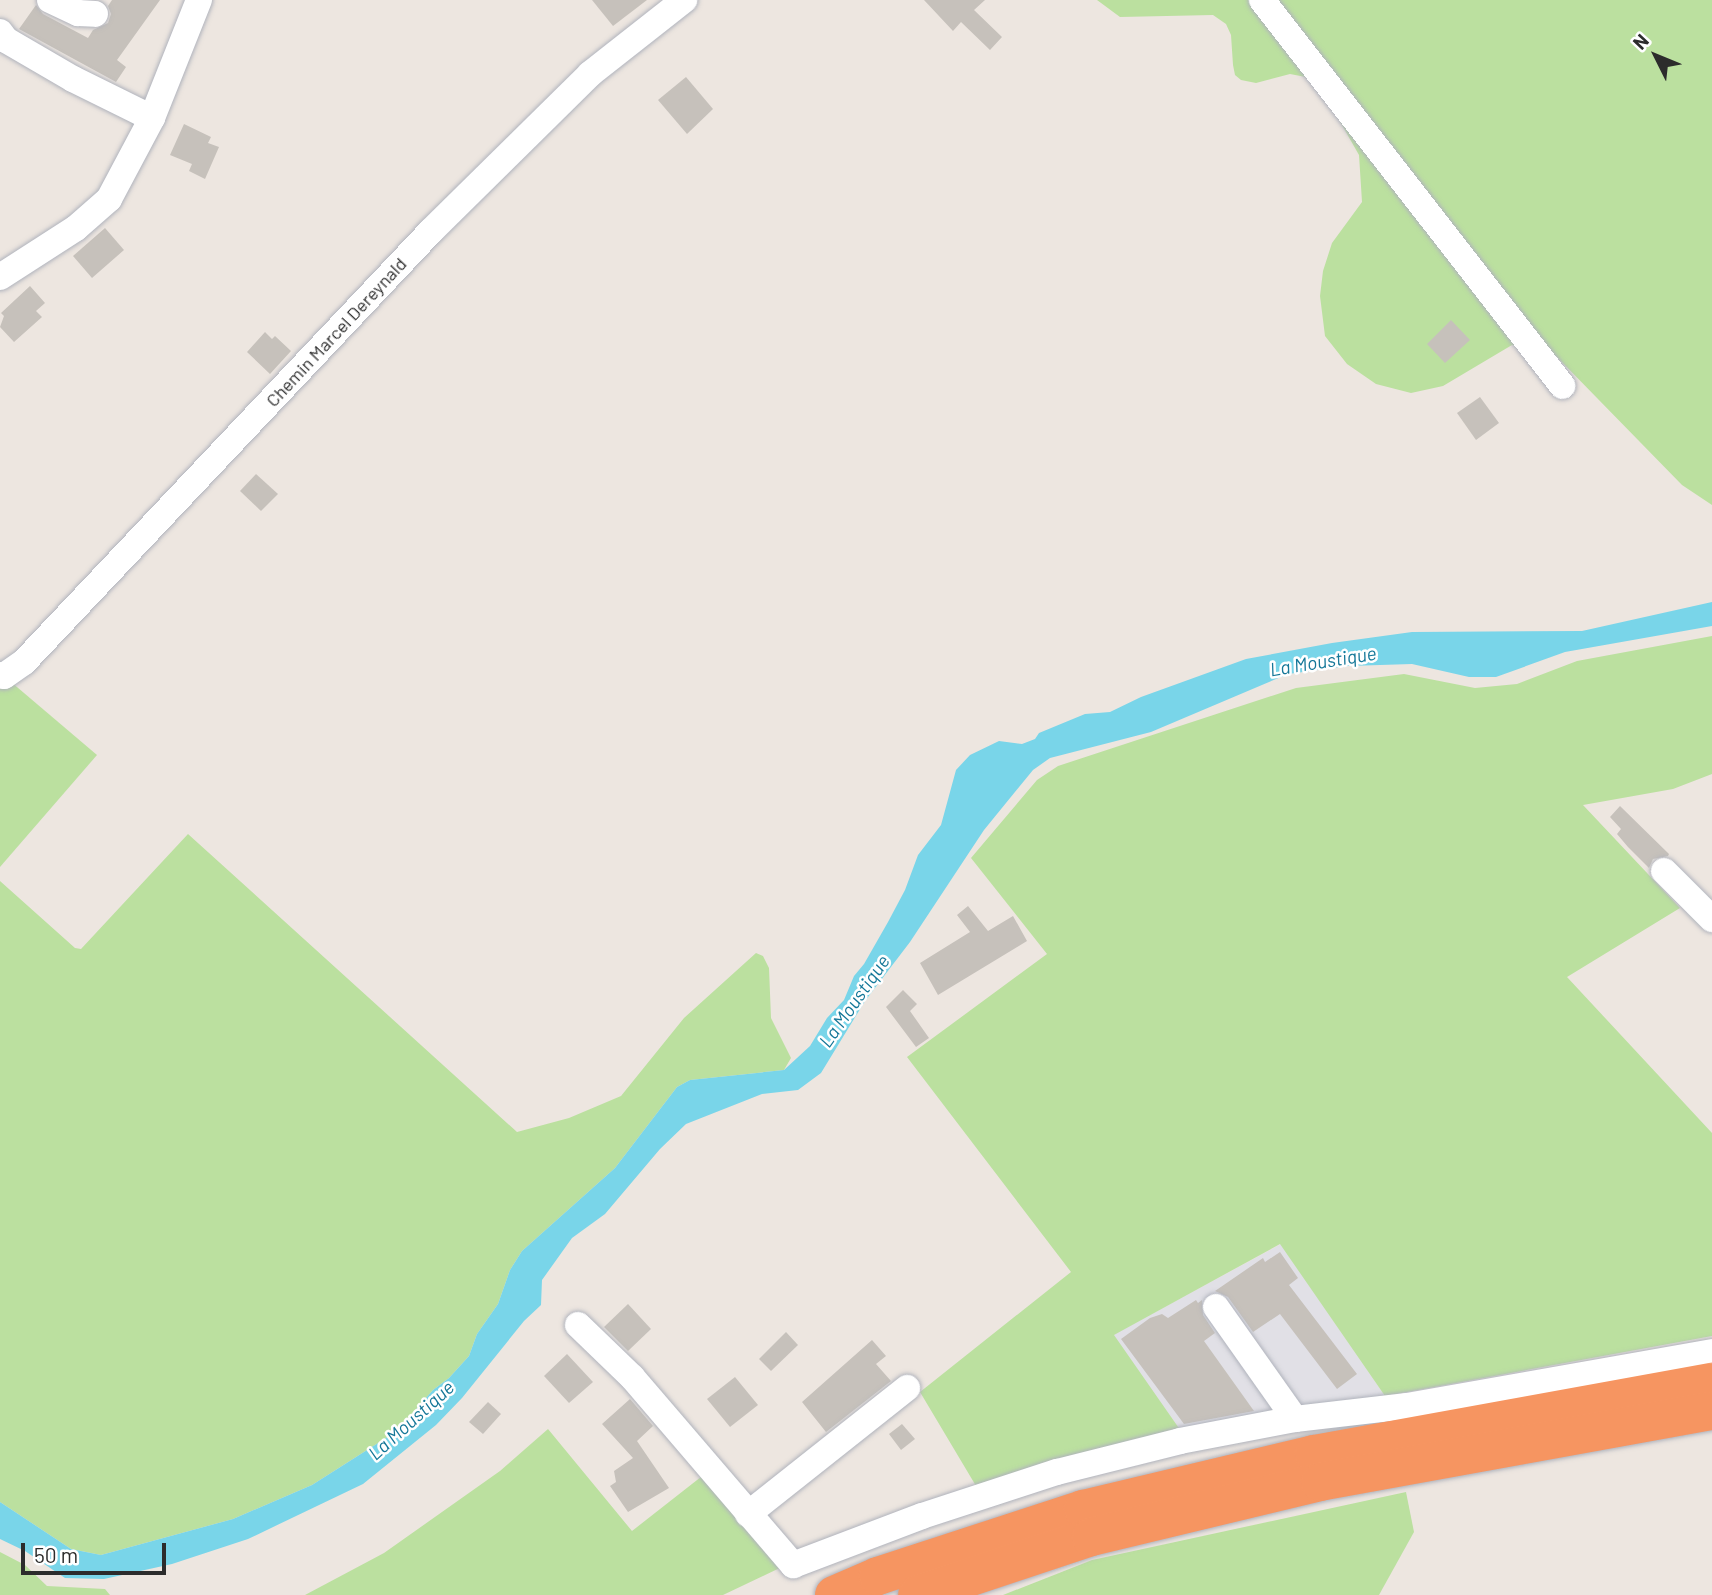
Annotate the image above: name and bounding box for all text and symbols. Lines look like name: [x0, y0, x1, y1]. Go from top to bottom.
north arrow: [1621, 21, 1691, 91]
text: N: [1628, 29, 1653, 54]
street label: Chemin Marcel Dereynald: [261, 253, 411, 411]
water label: La Moustique: [1268, 641, 1378, 681]
water label: La Moustique: [814, 950, 894, 1052]
water label: La Moustique: [363, 1376, 459, 1464]
scale bar: [24, 1528, 170, 1572]
text: 50 m: [34, 1542, 78, 1567]

